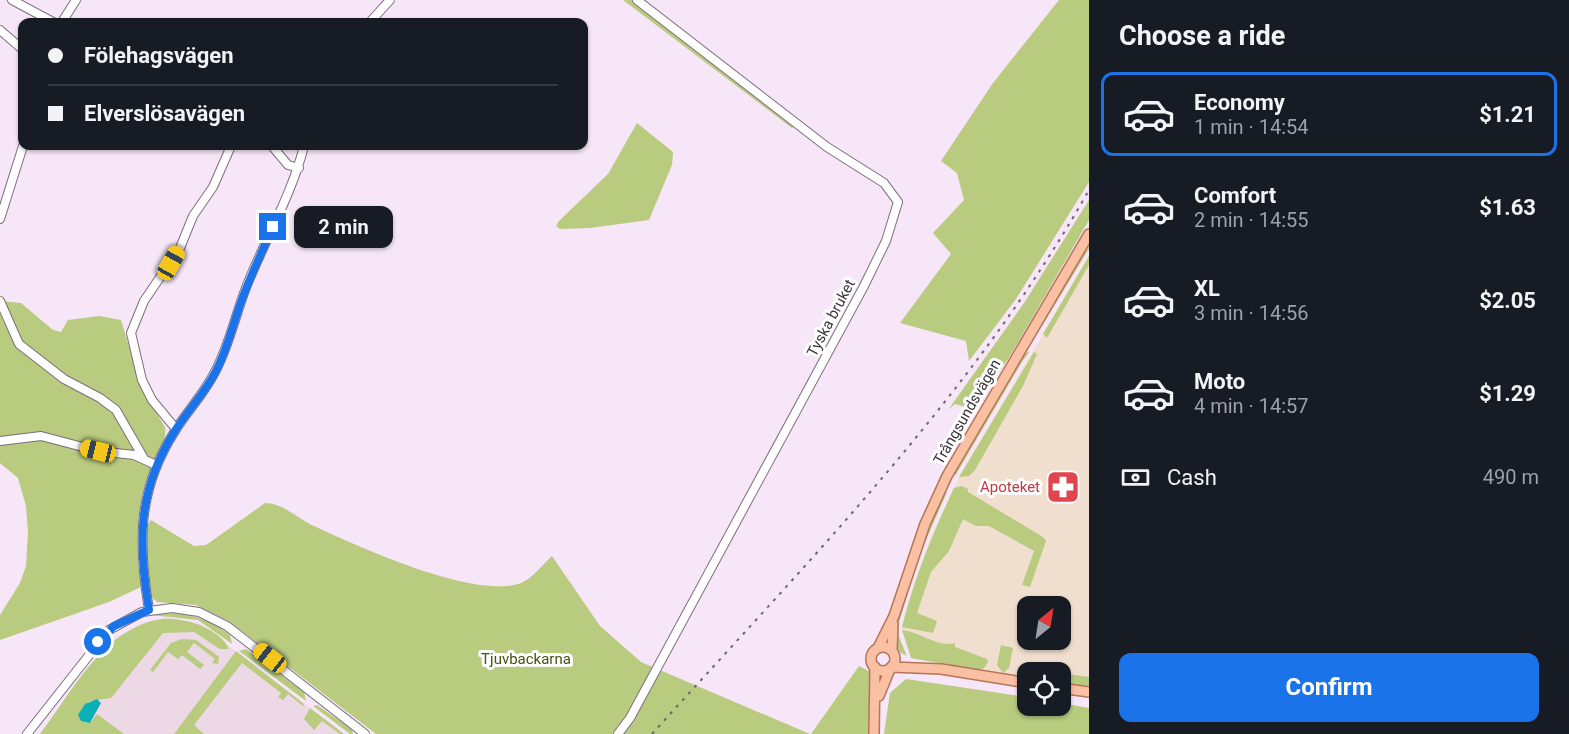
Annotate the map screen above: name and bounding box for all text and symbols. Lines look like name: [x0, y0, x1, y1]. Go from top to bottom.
text: Choose a ride: [1119, 20, 1285, 52]
text: Fölehagsvägen: [84, 43, 233, 68]
icon: car: [1122, 87, 1176, 141]
text: Economy: [1194, 90, 1285, 115]
text: Elverslösavägen: [84, 101, 245, 126]
text: $1.21: [1479, 102, 1536, 127]
text: 1 min · 14:54: [1194, 115, 1309, 139]
icon: car: [1122, 180, 1176, 234]
text: Comfort: [1194, 183, 1276, 208]
text: $1.63: [1479, 195, 1536, 220]
callout: 2 min: [294, 206, 393, 248]
text: 2 min · 14:55: [1194, 208, 1309, 232]
route end: [259, 213, 286, 240]
text: 2 min: [318, 215, 369, 239]
car: [154, 243, 188, 283]
icon: car: [1122, 273, 1176, 327]
street label: Tyska bruket: [803, 276, 859, 360]
text: XL: [1194, 276, 1220, 301]
text: $2.05: [1479, 288, 1536, 313]
text: 3 min · 14:56: [1194, 301, 1309, 325]
street label: Trångsundsvägen: [930, 356, 1004, 468]
icon: car: [1122, 366, 1176, 420]
text: Moto: [1194, 369, 1245, 394]
text: $1.29: [1479, 381, 1536, 406]
text: 4 min · 14:57: [1194, 394, 1309, 418]
car: [78, 438, 118, 464]
icon: cash: [1119, 461, 1152, 494]
text: Cash: [1167, 465, 1217, 490]
text: 490 m: [1483, 465, 1539, 489]
pharmacy icon: Apoteket: [1045, 469, 1081, 505]
place label: Apoteket: [980, 478, 1040, 496]
north arrow: [1017, 596, 1071, 650]
map controls: [1017, 596, 1071, 716]
route start: [84, 628, 111, 655]
car: [250, 640, 290, 676]
park label: Tjuvbackarna: [481, 650, 571, 668]
button: Confirm: [1119, 653, 1539, 722]
button: locate: [1017, 662, 1071, 716]

